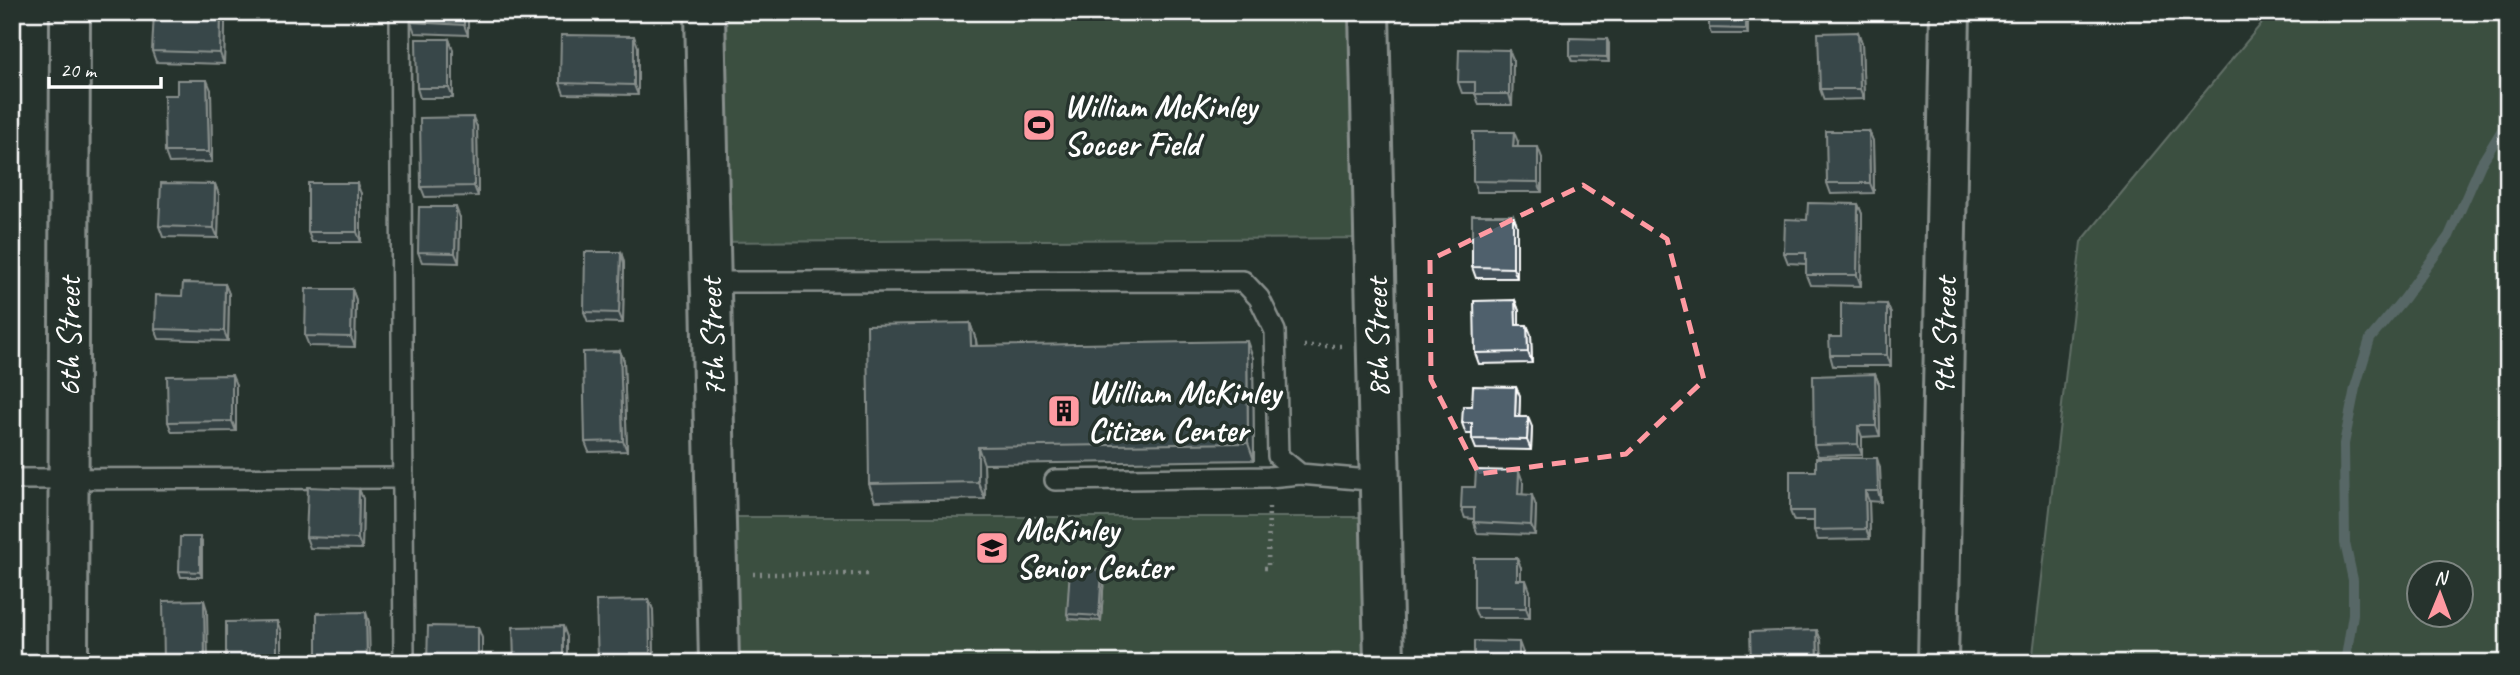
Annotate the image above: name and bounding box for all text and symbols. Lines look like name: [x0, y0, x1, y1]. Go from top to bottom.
scale bar: [49, 46, 161, 90]
text: 20 m: [60, 57, 98, 83]
place label: William McKinley Soccer Field: [1064, 85, 1259, 165]
sports icon: William McKinley Soccer Field: [1020, 106, 1058, 144]
street label: 6th Street: [48, 274, 90, 397]
street label: 7th Street: [689, 274, 735, 399]
street label: 9th Street: [1922, 274, 1966, 397]
street label: 8th Street: [1355, 275, 1399, 398]
place label: William McKinley Citizen Center: [1088, 371, 1283, 451]
building icon: William McKinley Citizen Center: [1045, 392, 1083, 430]
place label: McKinley Senior Center: [1016, 508, 1175, 588]
school or university icon: McKinley Senior Center: [973, 529, 1011, 567]
north arrow: [2404, 560, 2474, 630]
text: N: [2434, 566, 2450, 590]

